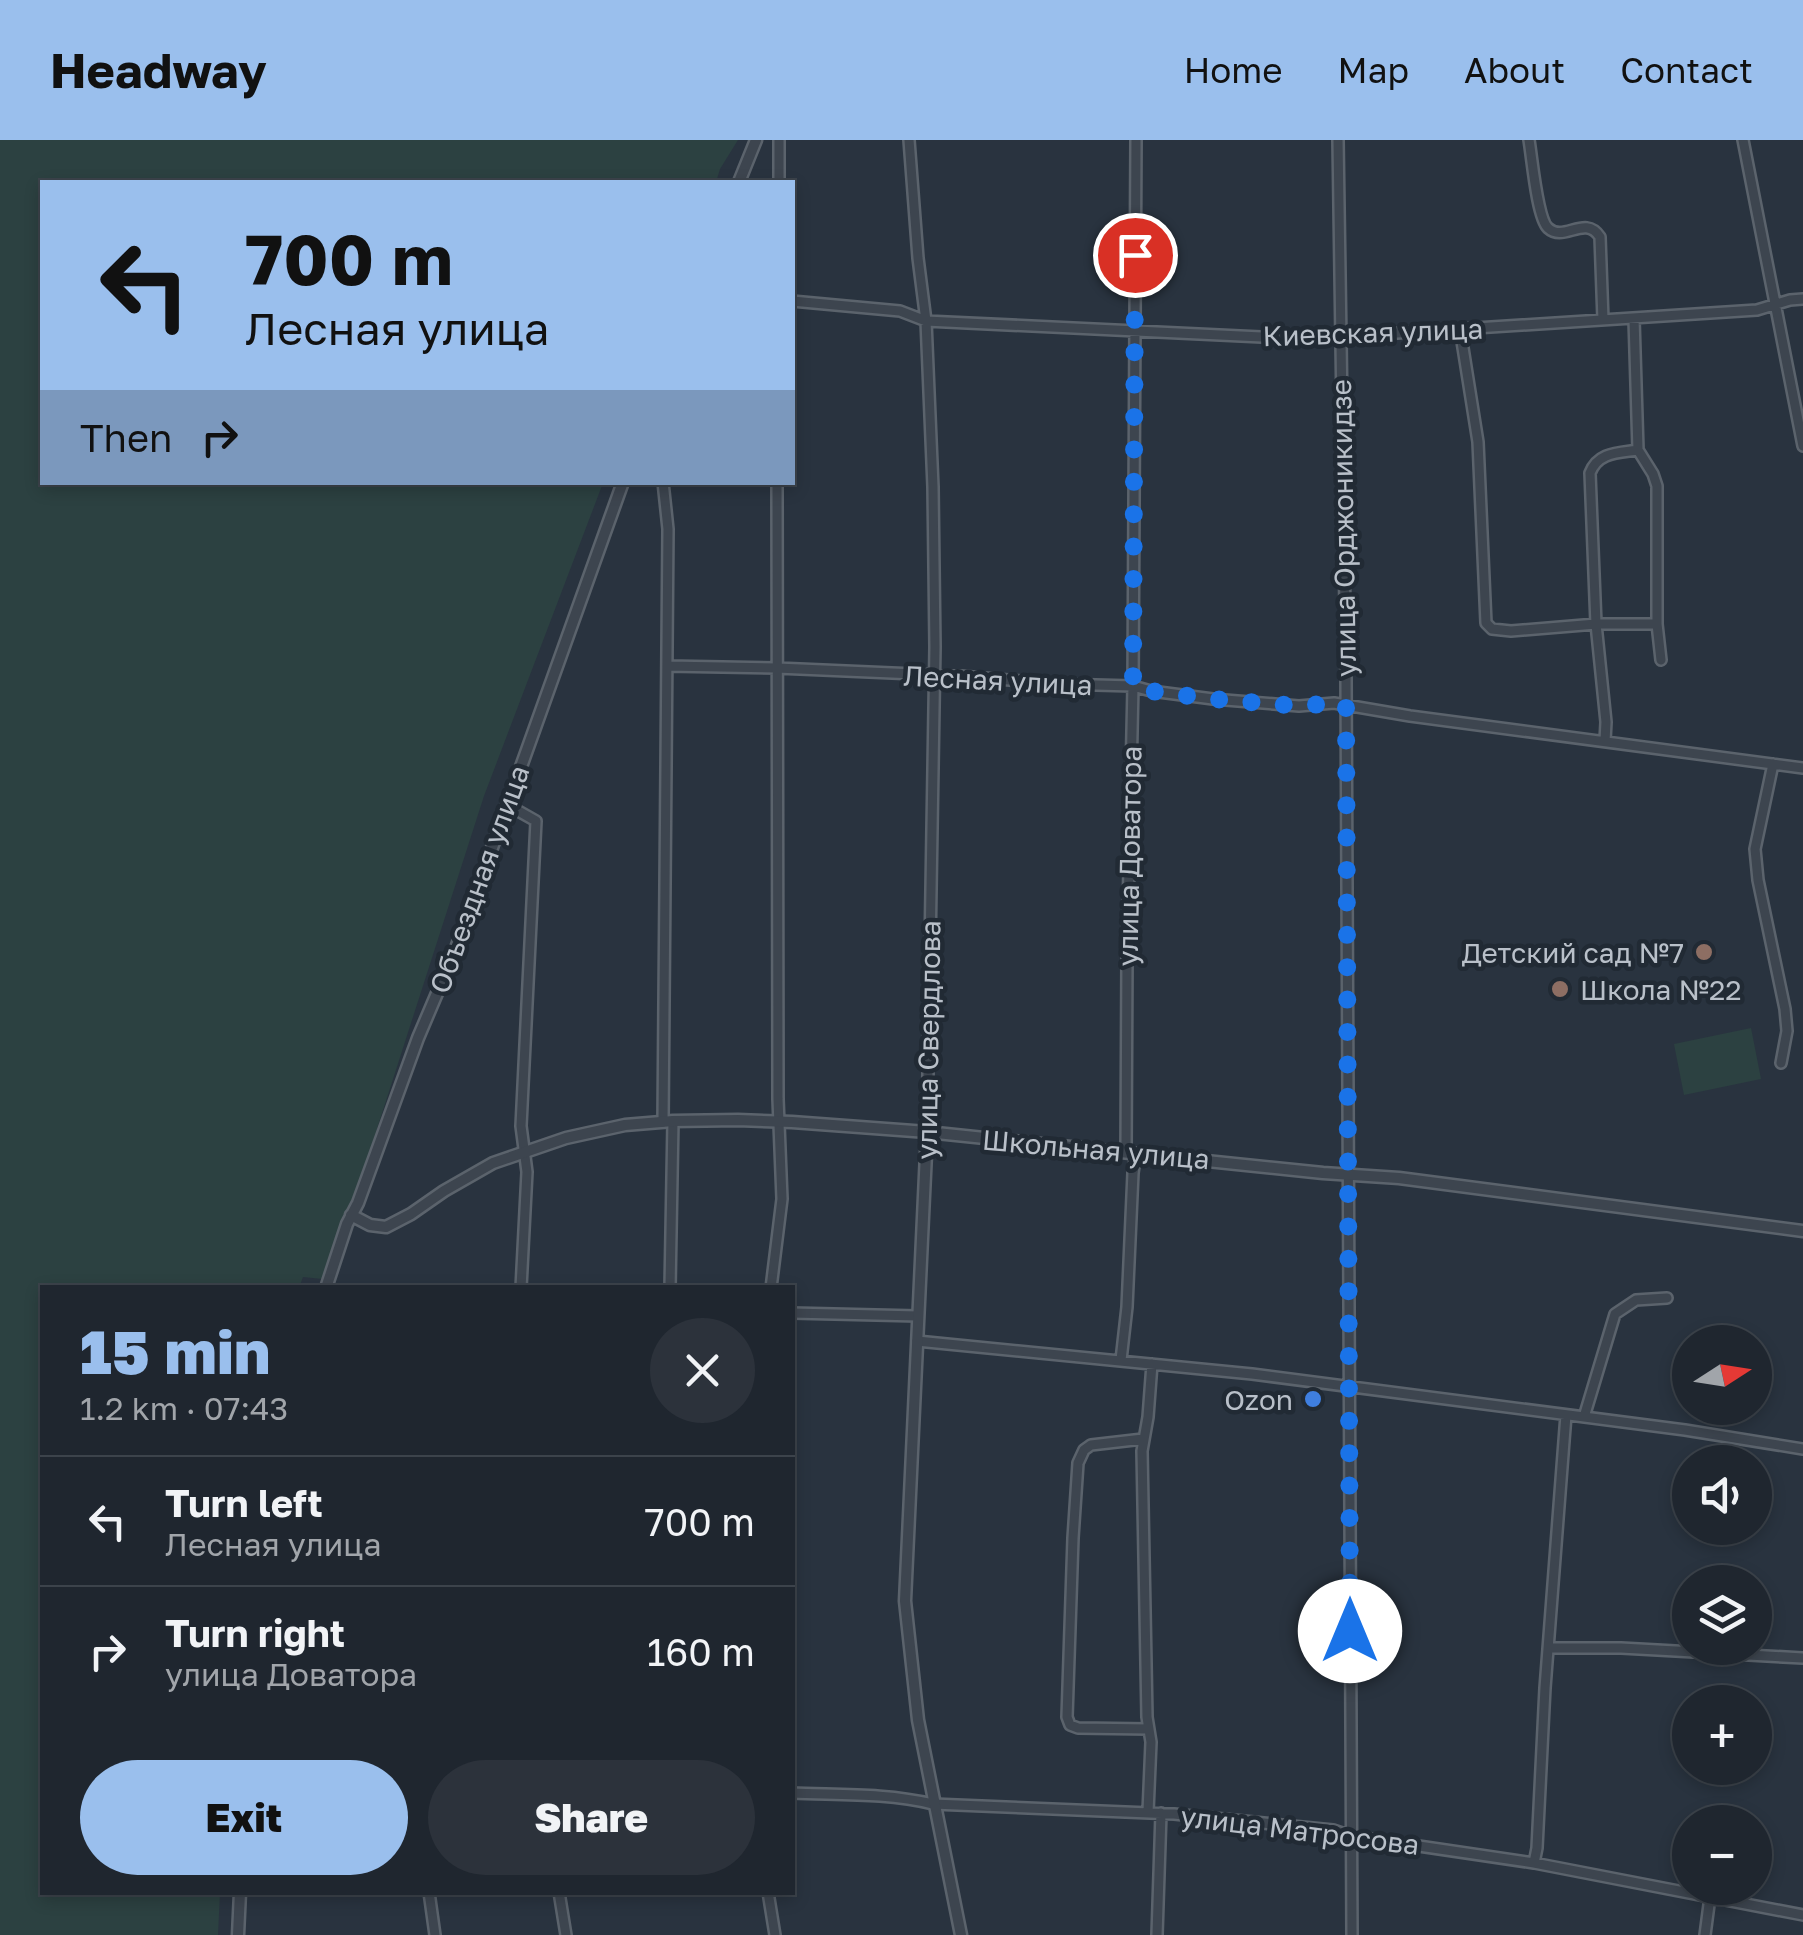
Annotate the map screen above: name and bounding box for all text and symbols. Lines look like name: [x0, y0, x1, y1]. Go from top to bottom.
text: Headway: [50, 41, 267, 99]
text: Home: [1184, 49, 1283, 91]
text: Map: [1338, 49, 1409, 91]
text: About: [1464, 49, 1565, 91]
text: Contact: [1620, 49, 1753, 91]
pin: [1093, 213, 1178, 298]
text: 700 m: [245, 216, 453, 300]
icon: left: [80, 220, 210, 350]
icon: arrive: [1108, 228, 1163, 283]
text: Лесная улица: [245, 301, 549, 355]
street label: Киевская улица: [1262, 312, 1484, 352]
street label: улица Орджоникидзе: [1324, 379, 1362, 677]
icon: right: [192, 410, 247, 465]
text: Then: [80, 415, 172, 460]
street label: Лесная улица: [903, 659, 1093, 701]
street label: улица Доватора: [1111, 745, 1147, 967]
street label: Объездная улица: [422, 761, 536, 997]
street label: улица Свердлова: [909, 920, 947, 1160]
place label: Детский сад №7: [1461, 936, 1684, 969]
marker: Детский сад №7: [1693, 941, 1715, 963]
place label: Школа №22: [1580, 973, 1742, 1006]
marker: Школа №22: [1549, 978, 1571, 1000]
street label: Школьная улица: [981, 1123, 1211, 1175]
text: 15 min: [80, 1315, 270, 1387]
button: close: [650, 1318, 755, 1423]
north arrow: [1672, 1325, 1772, 1425]
map controls: [1672, 1325, 1772, 1905]
place label: Ozon: [1224, 1383, 1293, 1416]
marker: Ozon: [1302, 1388, 1324, 1410]
text: 1.2 km · 07:43: [80, 1389, 288, 1427]
button: sound: [1672, 1445, 1772, 1545]
text: Turn left: [165, 1480, 323, 1525]
icon: left: [80, 1494, 135, 1549]
text: 700 m: [645, 1499, 755, 1544]
text: Лесная улица: [165, 1525, 381, 1563]
button: layers: [1672, 1565, 1772, 1665]
position arrow: [1298, 1579, 1402, 1683]
text: Turn right: [165, 1610, 345, 1655]
icon: right: [80, 1624, 135, 1679]
text: 160 m: [647, 1629, 755, 1674]
text: улица Доватора: [165, 1655, 417, 1693]
button: +: [1672, 1685, 1772, 1785]
button: Exit: [80, 1760, 408, 1875]
button: Share: [428, 1760, 755, 1875]
street label: улица Матросова: [1179, 1799, 1421, 1861]
button: −: [1672, 1805, 1772, 1905]

